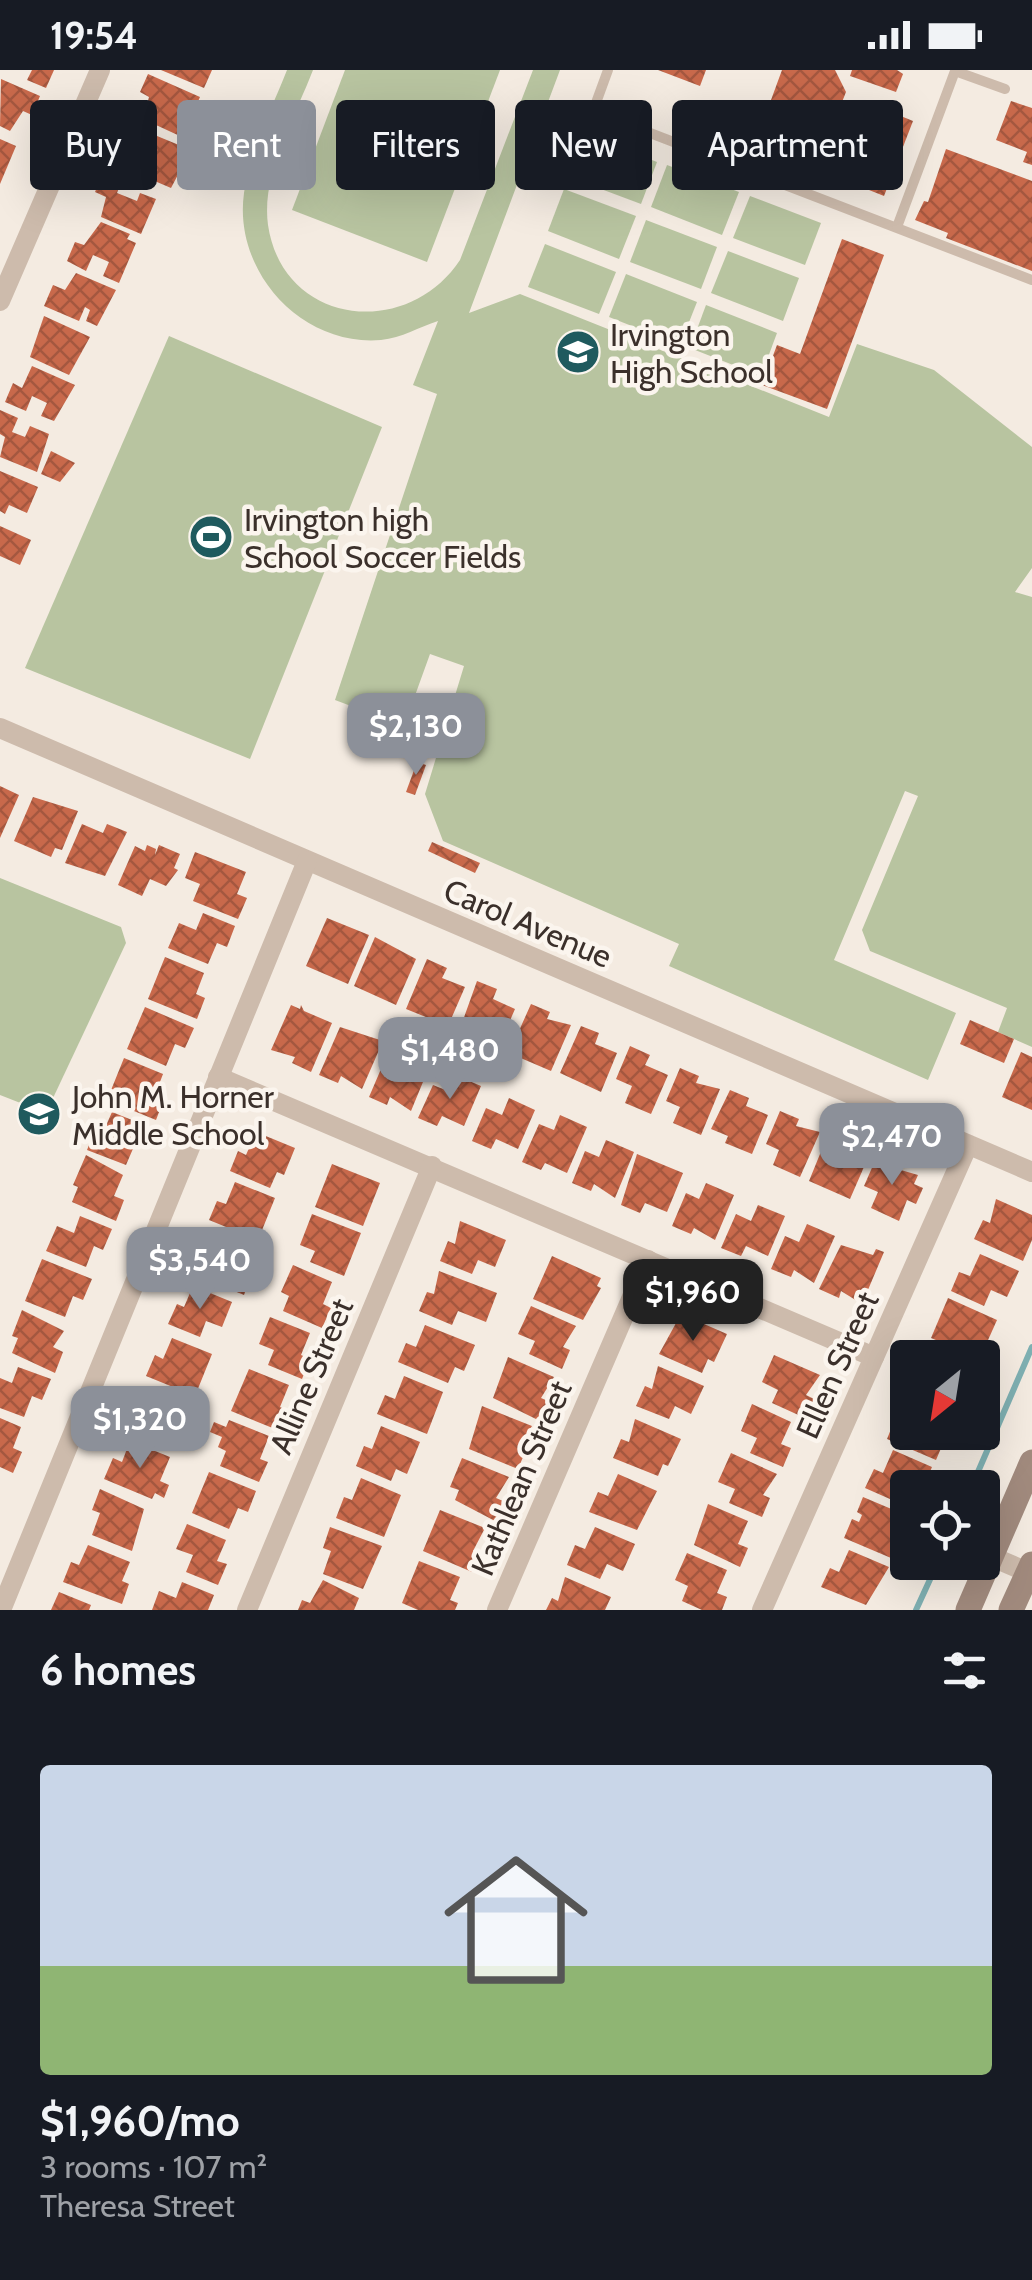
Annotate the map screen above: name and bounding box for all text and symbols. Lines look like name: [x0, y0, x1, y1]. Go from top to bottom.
text: 19:54: [50, 12, 138, 59]
chip: Buy: [30, 100, 157, 190]
chip: Rent: [177, 100, 316, 190]
chip: Filters: [336, 100, 495, 190]
chip: New: [515, 100, 652, 190]
chip: Apartment: [672, 100, 903, 190]
place label: Irvington High School: [610, 315, 773, 391]
school or university icon: Irvington High School: [555, 329, 601, 375]
place label: Irvington high School Soccer Fields: [244, 500, 521, 576]
sports icon: Irvington high School Soccer Fields: [188, 514, 234, 560]
pin: $2,130: [335, 693, 497, 778]
text: $2,130: [369, 706, 463, 745]
street label: Carol Avenue: [438, 870, 618, 976]
pin: $1,480: [369, 1017, 531, 1102]
text: $1,480: [400, 1030, 500, 1069]
place label: John M. Horner Middle School: [71, 1077, 275, 1153]
school or university icon: John M. Horner Middle School: [16, 1091, 62, 1137]
pin: $2,470: [811, 1103, 973, 1188]
text: $2,470: [841, 1116, 943, 1155]
pin: $3,540: [119, 1227, 281, 1312]
text: $3,540: [149, 1240, 251, 1279]
pin: $1,960: [612, 1259, 774, 1344]
text: $1,960: [645, 1272, 741, 1311]
street label: Ellen Street: [787, 1285, 887, 1444]
street label: Alline Street: [261, 1292, 361, 1460]
north arrow: [890, 1340, 1000, 1450]
map controls: [890, 1340, 1000, 1580]
street label: Kathlean Street: [462, 1375, 580, 1581]
pin: $1,320: [59, 1386, 221, 1471]
text: $1,320: [93, 1399, 187, 1438]
button: locate: [890, 1470, 1000, 1580]
icon: filters: [937, 1643, 992, 1698]
text: 6 homes: [40, 1644, 196, 1696]
icon: home: [426, 1830, 606, 2010]
text: $1,960/mo: [40, 2095, 240, 2147]
text: 3 rooms · 107 m²: [40, 2147, 267, 2186]
text: Theresa Street: [40, 2186, 235, 2225]

